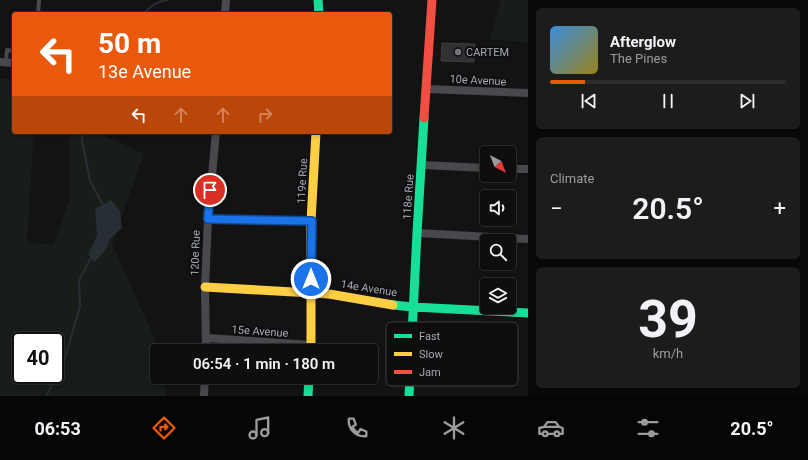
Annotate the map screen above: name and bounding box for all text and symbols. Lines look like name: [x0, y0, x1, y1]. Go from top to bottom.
text: 50 m: [98, 27, 161, 60]
icon: left: [32, 28, 84, 80]
text: Afterglow: [610, 33, 676, 51]
place label: CARTEM: [466, 46, 509, 59]
marker: CARTEM: [453, 47, 463, 57]
text: The Pines: [610, 51, 667, 66]
text: 13e Avenue: [98, 61, 191, 82]
street label: 10e Avenue: [449, 73, 507, 88]
icon: previous: [578, 90, 600, 112]
icon: pause: [657, 90, 679, 112]
icon: next: [736, 90, 758, 112]
icon: left: [128, 104, 150, 126]
icon: ahead: [170, 104, 192, 126]
icon: ahead: [212, 104, 234, 126]
icon: right: [254, 104, 276, 126]
north arrow: [480, 146, 516, 182]
map controls: [480, 146, 516, 314]
street label: 119e Rue: [295, 158, 310, 204]
text: Climate: [550, 171, 594, 186]
pin: [193, 173, 227, 207]
street label: 118e Rue: [400, 174, 417, 220]
icon: arrive: [199, 179, 221, 201]
button: sound: [480, 190, 516, 226]
text: 20.5°: [632, 191, 704, 226]
text: −: [550, 196, 563, 221]
text: +: [774, 196, 786, 221]
street label: 120e Rue: [188, 230, 203, 276]
button: search: [480, 234, 516, 270]
position arrow: [290, 258, 332, 300]
street label: 14e Avenue: [340, 278, 398, 299]
button: layers: [480, 278, 516, 314]
text: 39: [638, 289, 698, 350]
legend: [386, 322, 518, 386]
street label: 15e Avenue: [231, 323, 289, 340]
text: Fast: [419, 330, 441, 343]
speed limit sign: 40: [12, 332, 64, 384]
text: km/h: [653, 346, 683, 361]
text: Slow: [419, 348, 443, 361]
text: 06:54 · 1 min · 180 m: [193, 355, 335, 373]
text: Jam: [419, 366, 441, 379]
icon: directions: [150, 414, 178, 442]
icon: music: [246, 414, 274, 442]
icon: phone: [343, 414, 371, 442]
icon: climate: [440, 414, 468, 442]
icon: car: [537, 414, 565, 442]
icon: filters: [634, 414, 662, 442]
text: 06:53: [34, 418, 81, 439]
text: 20.5°: [730, 418, 774, 439]

